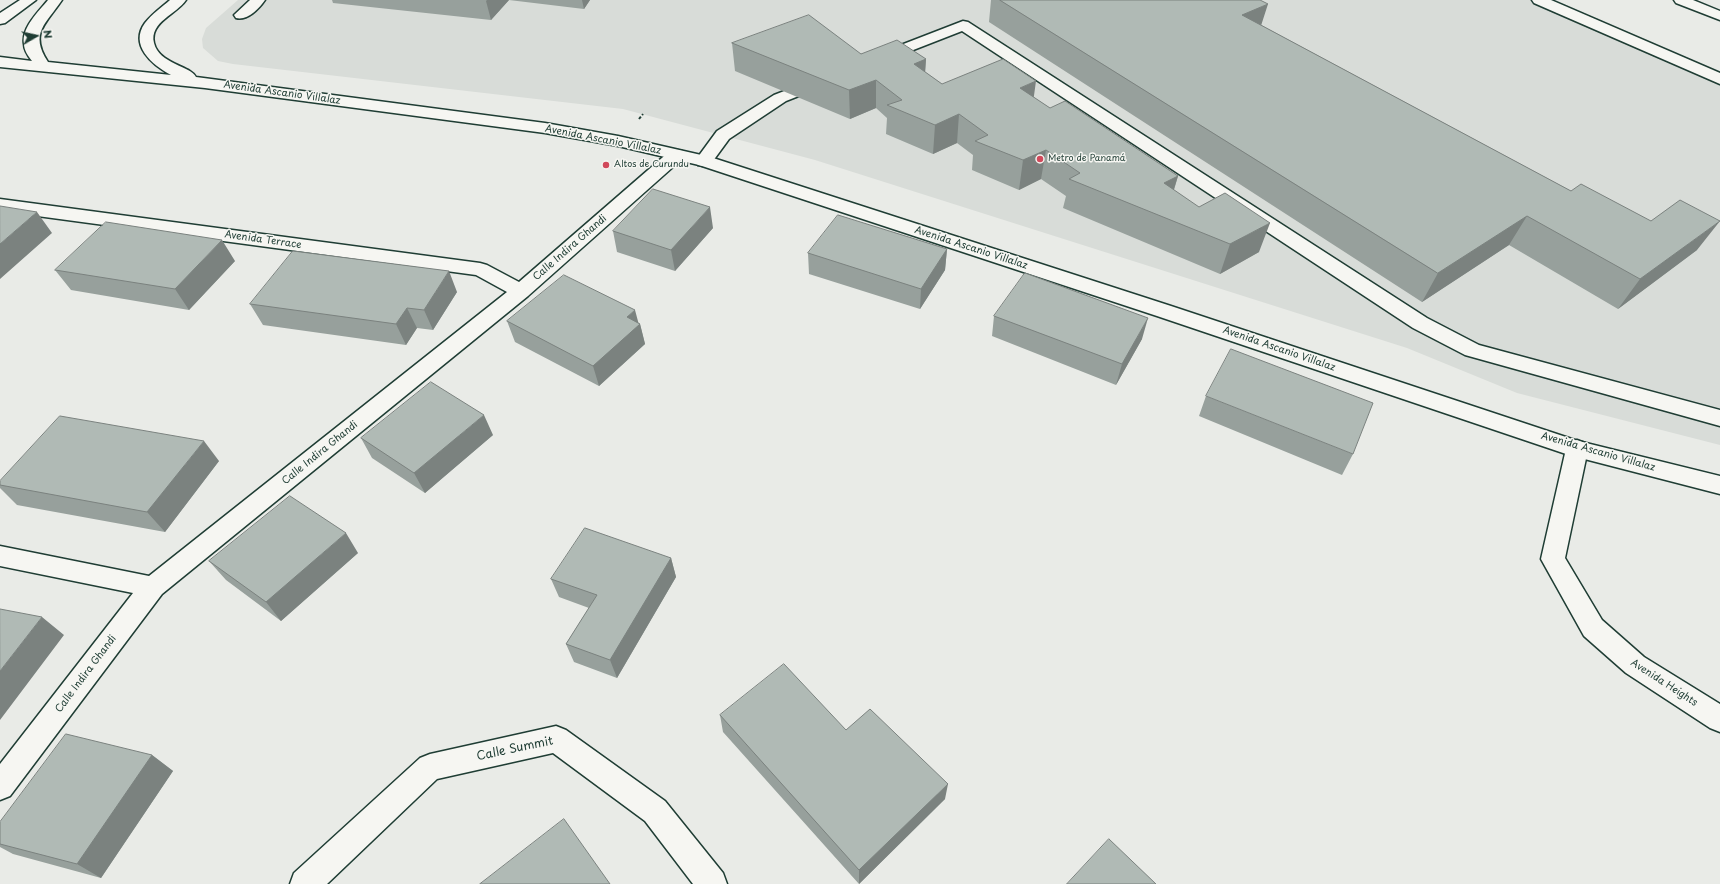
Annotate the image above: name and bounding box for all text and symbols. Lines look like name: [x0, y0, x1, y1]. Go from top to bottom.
north arrow: [16, 16, 56, 56]
text: N: [39, 28, 57, 40]
street label: Avenida Ascanio Villalaz: [223, 79, 341, 107]
street label: Avenida Ascanio Villalaz: [544, 123, 662, 157]
marker: Metro de Panamá: [1035, 154, 1045, 164]
place label: Metro de Panamá: [1048, 154, 1126, 164]
marker: Altos de Curundu: [601, 160, 611, 170]
place label: Altos de Curundu: [614, 160, 689, 170]
street label: Calle Indira Ghandi: [531, 213, 609, 283]
street label: Avenida Ascanio Villalaz: [913, 224, 1029, 272]
street label: Avenida Terrace: [224, 229, 302, 251]
street label: Avenida Ascanio Villalaz: [1221, 324, 1337, 374]
street label: Calle Indira Ghandi: [280, 419, 360, 487]
street label: Avenida Ascanio Villalaz: [1540, 430, 1656, 474]
street label: Calle Indira Ghandi: [53, 633, 119, 715]
street label: Avenida Heights: [1628, 657, 1700, 709]
street label: Calle Summit: [475, 734, 555, 764]

